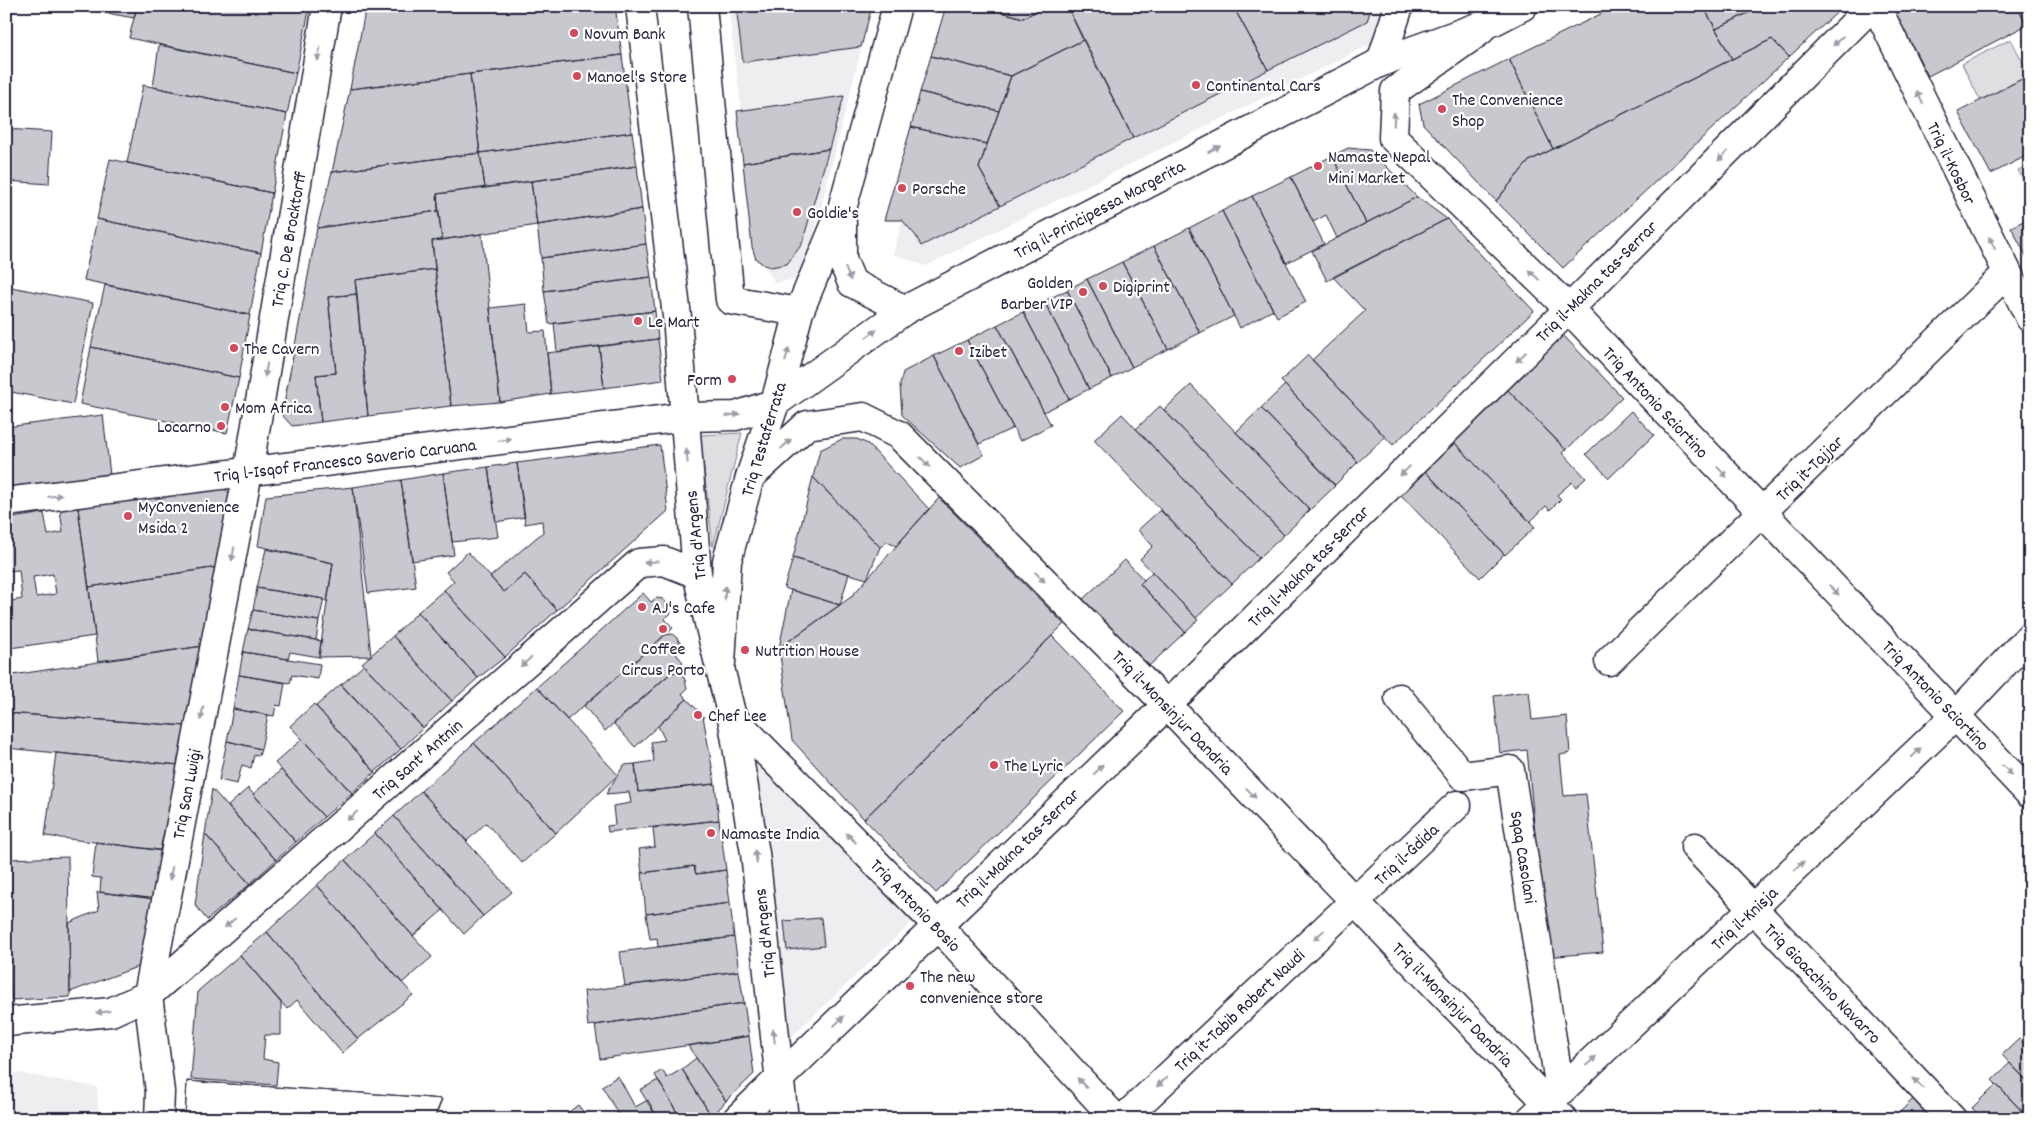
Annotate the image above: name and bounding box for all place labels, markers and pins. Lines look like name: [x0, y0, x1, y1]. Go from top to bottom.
place label: Novum Bank: [584, 23, 665, 48]
marker: Novum Bank: [568, 27, 580, 39]
place label: Manoel's Store: [587, 66, 687, 91]
marker: Manoel's Store: [571, 70, 583, 82]
place label: Continental Cars: [1206, 75, 1321, 100]
marker: Continental Cars: [1190, 79, 1202, 91]
place label: The Convenience Shop: [1452, 89, 1563, 135]
marker: The Convenience Shop: [1436, 103, 1448, 115]
place label: Namaste Nepal Mini Market: [1328, 146, 1431, 192]
marker: Namaste Nepal Mini Market: [1312, 160, 1324, 172]
place label: Porsche: [912, 178, 966, 203]
marker: Porsche: [896, 182, 908, 194]
place label: Goldie's: [807, 202, 859, 227]
marker: Goldie's: [791, 206, 803, 218]
place label: Golden Barber VIP: [1000, 272, 1073, 318]
place label: Digiprint: [1113, 276, 1170, 301]
marker: Digiprint: [1097, 280, 1109, 292]
marker: Golden Barber VIP: [1077, 286, 1089, 298]
place label: Le Mart: [648, 311, 700, 336]
marker: Le Mart: [632, 315, 644, 327]
place label: The Cavern: [244, 338, 319, 363]
place label: Izibet: [969, 341, 1007, 366]
marker: The Cavern: [228, 342, 240, 354]
marker: Izibet: [953, 345, 965, 357]
place label: Form: [687, 369, 722, 394]
marker: Form: [726, 373, 738, 385]
place label: Mom Africa: [235, 397, 312, 422]
marker: Mom Africa: [219, 401, 231, 413]
place label: Locarno: [157, 416, 211, 441]
marker: Locarno: [215, 420, 227, 432]
place label: MyConvenience Msida 2: [138, 496, 240, 542]
marker: MyConvenience Msida 2: [122, 510, 134, 522]
place label: AJ's Cafe: [652, 597, 715, 622]
marker: AJ's Cafe: [636, 601, 648, 613]
marker: Coffee Circus Porto: [657, 623, 669, 635]
place label: Coffee Circus Porto: [621, 638, 705, 684]
place label: Nutrition House: [755, 640, 859, 665]
marker: Nutrition House: [739, 644, 751, 656]
place label: Chef Lee: [708, 705, 767, 730]
marker: Chef Lee: [692, 709, 704, 721]
place label: The Lyric: [1004, 755, 1063, 780]
marker: The Lyric: [988, 759, 1000, 771]
place label: Namaste India: [721, 823, 820, 848]
marker: Namaste India: [705, 827, 717, 839]
place label: The new convenience store: [920, 966, 1043, 1012]
marker: The new convenience store: [904, 980, 916, 992]

